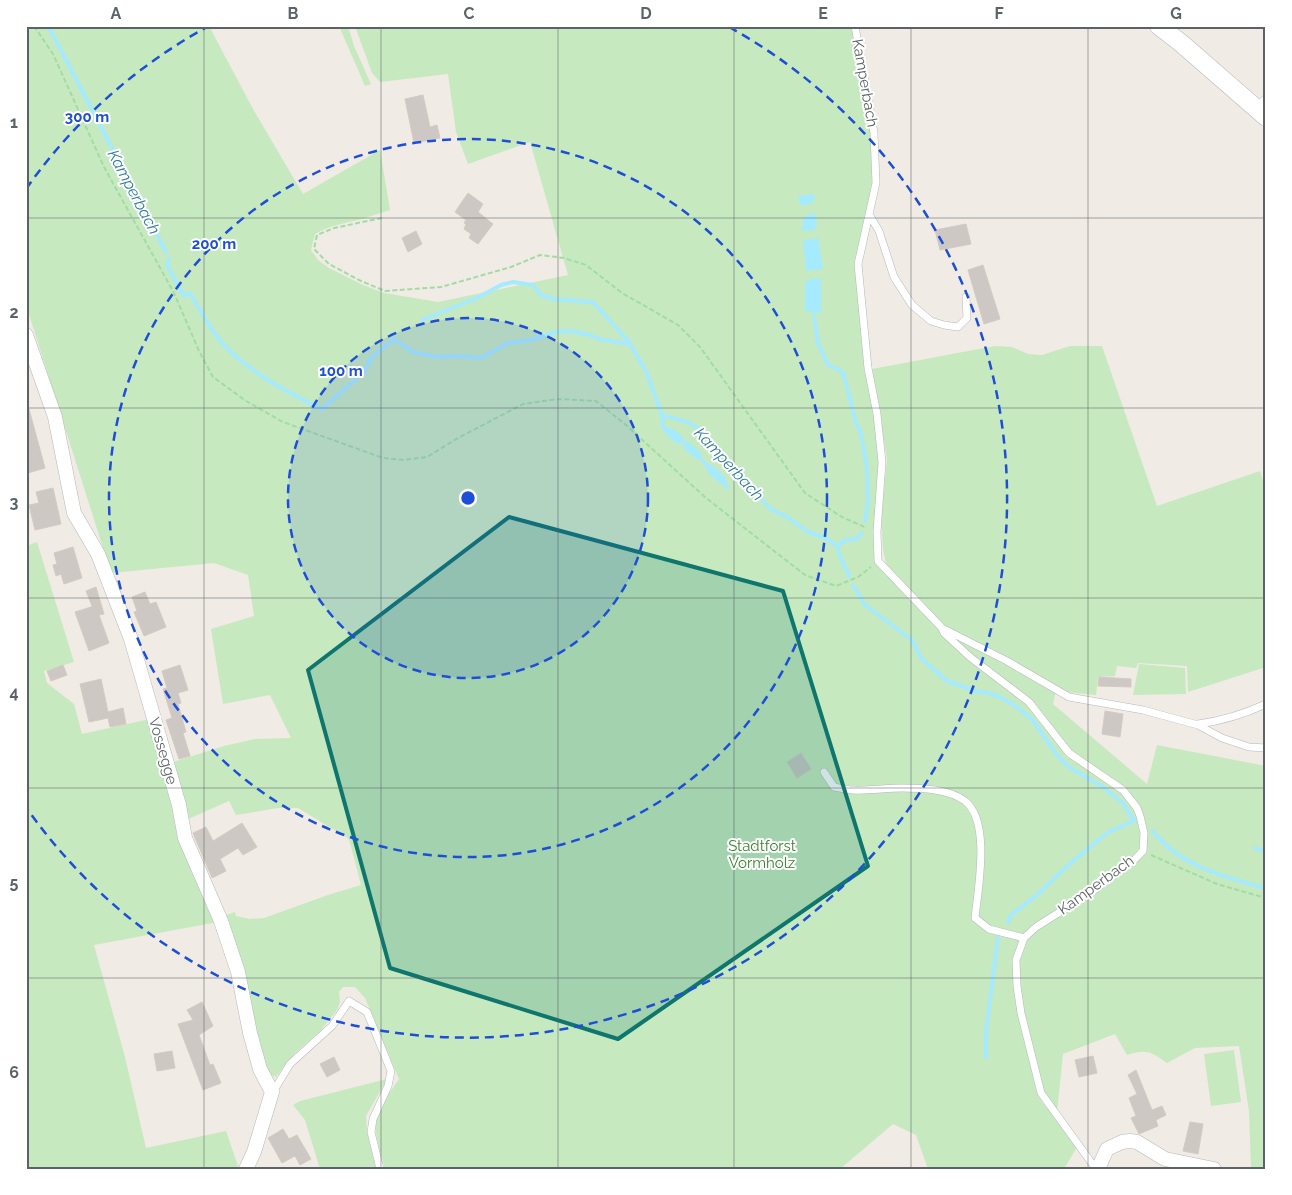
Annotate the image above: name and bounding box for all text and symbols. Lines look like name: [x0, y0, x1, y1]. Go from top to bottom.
text: A: [111, 4, 122, 23]
text: B: [288, 4, 299, 23]
text: C: [464, 4, 475, 23]
text: D: [640, 4, 652, 23]
text: E: [818, 4, 828, 23]
text: F: [994, 4, 1004, 23]
text: G: [1170, 4, 1182, 23]
street label: Kamperbach: [848, 37, 882, 129]
text: 300 m: [65, 108, 109, 126]
text: 1: [10, 113, 18, 132]
water label: Kamperbach: [104, 147, 164, 237]
text: 200 m: [192, 235, 236, 253]
text: 2: [9, 303, 19, 322]
text: 100 m: [319, 362, 363, 380]
water label: Kamperbach: [690, 424, 768, 504]
centre of rings: [459, 489, 477, 507]
text: 3: [10, 493, 19, 512]
text: 4: [9, 683, 19, 702]
street label: Vossegge: [145, 715, 181, 787]
park label: Stadtforst Vormholz: [728, 837, 796, 872]
street label: Kamperbach: [1055, 851, 1137, 919]
text: 5: [10, 873, 19, 892]
text: 6: [9, 1063, 19, 1082]

